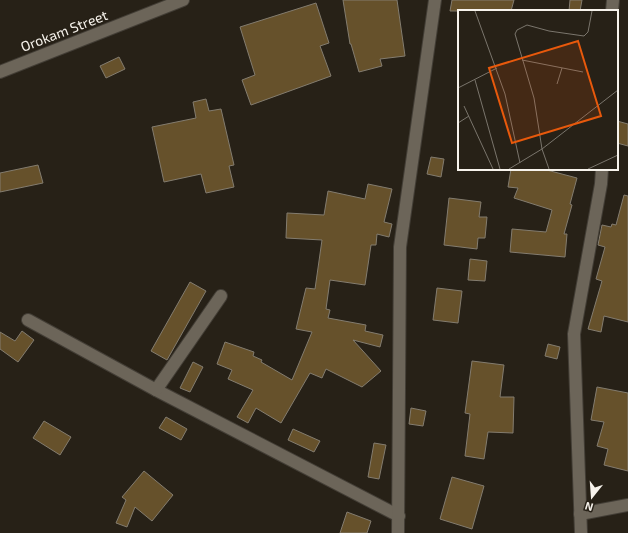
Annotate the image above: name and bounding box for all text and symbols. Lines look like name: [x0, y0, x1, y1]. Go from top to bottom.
street label: Orokam Street: [18, 6, 110, 55]
inset map: [458, 10, 618, 170]
north arrow: [572, 477, 612, 517]
text: N: [583, 500, 595, 514]

